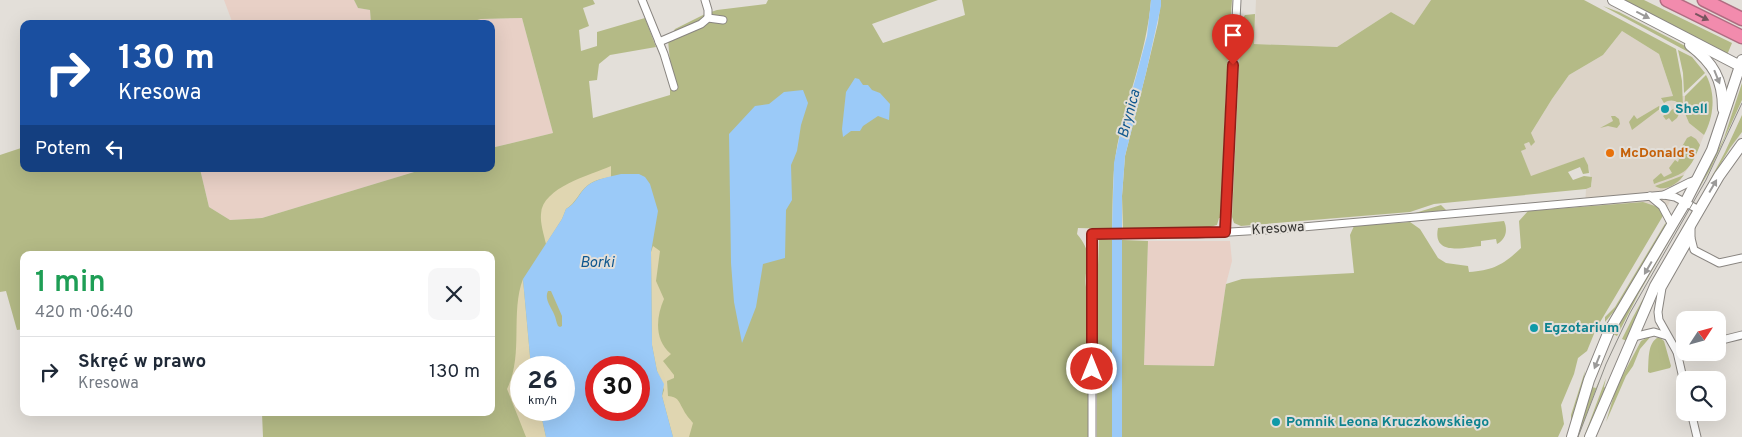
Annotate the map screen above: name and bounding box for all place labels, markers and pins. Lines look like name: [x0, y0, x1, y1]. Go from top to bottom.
pin: [1212, 14, 1254, 65]
place label: Shell: [1675, 101, 1708, 118]
marker: Shell: [1659, 103, 1671, 115]
place label: McDonald's: [1620, 145, 1695, 162]
marker: McDonald's: [1604, 147, 1616, 159]
place label: Egzotarium: [1544, 320, 1619, 337]
marker: Egzotarium: [1528, 322, 1540, 334]
place label: Pomnik Leona Kruczkowskiego: [1286, 414, 1489, 431]
marker: Pomnik Leona Kruczkowskiego: [1270, 416, 1282, 428]

